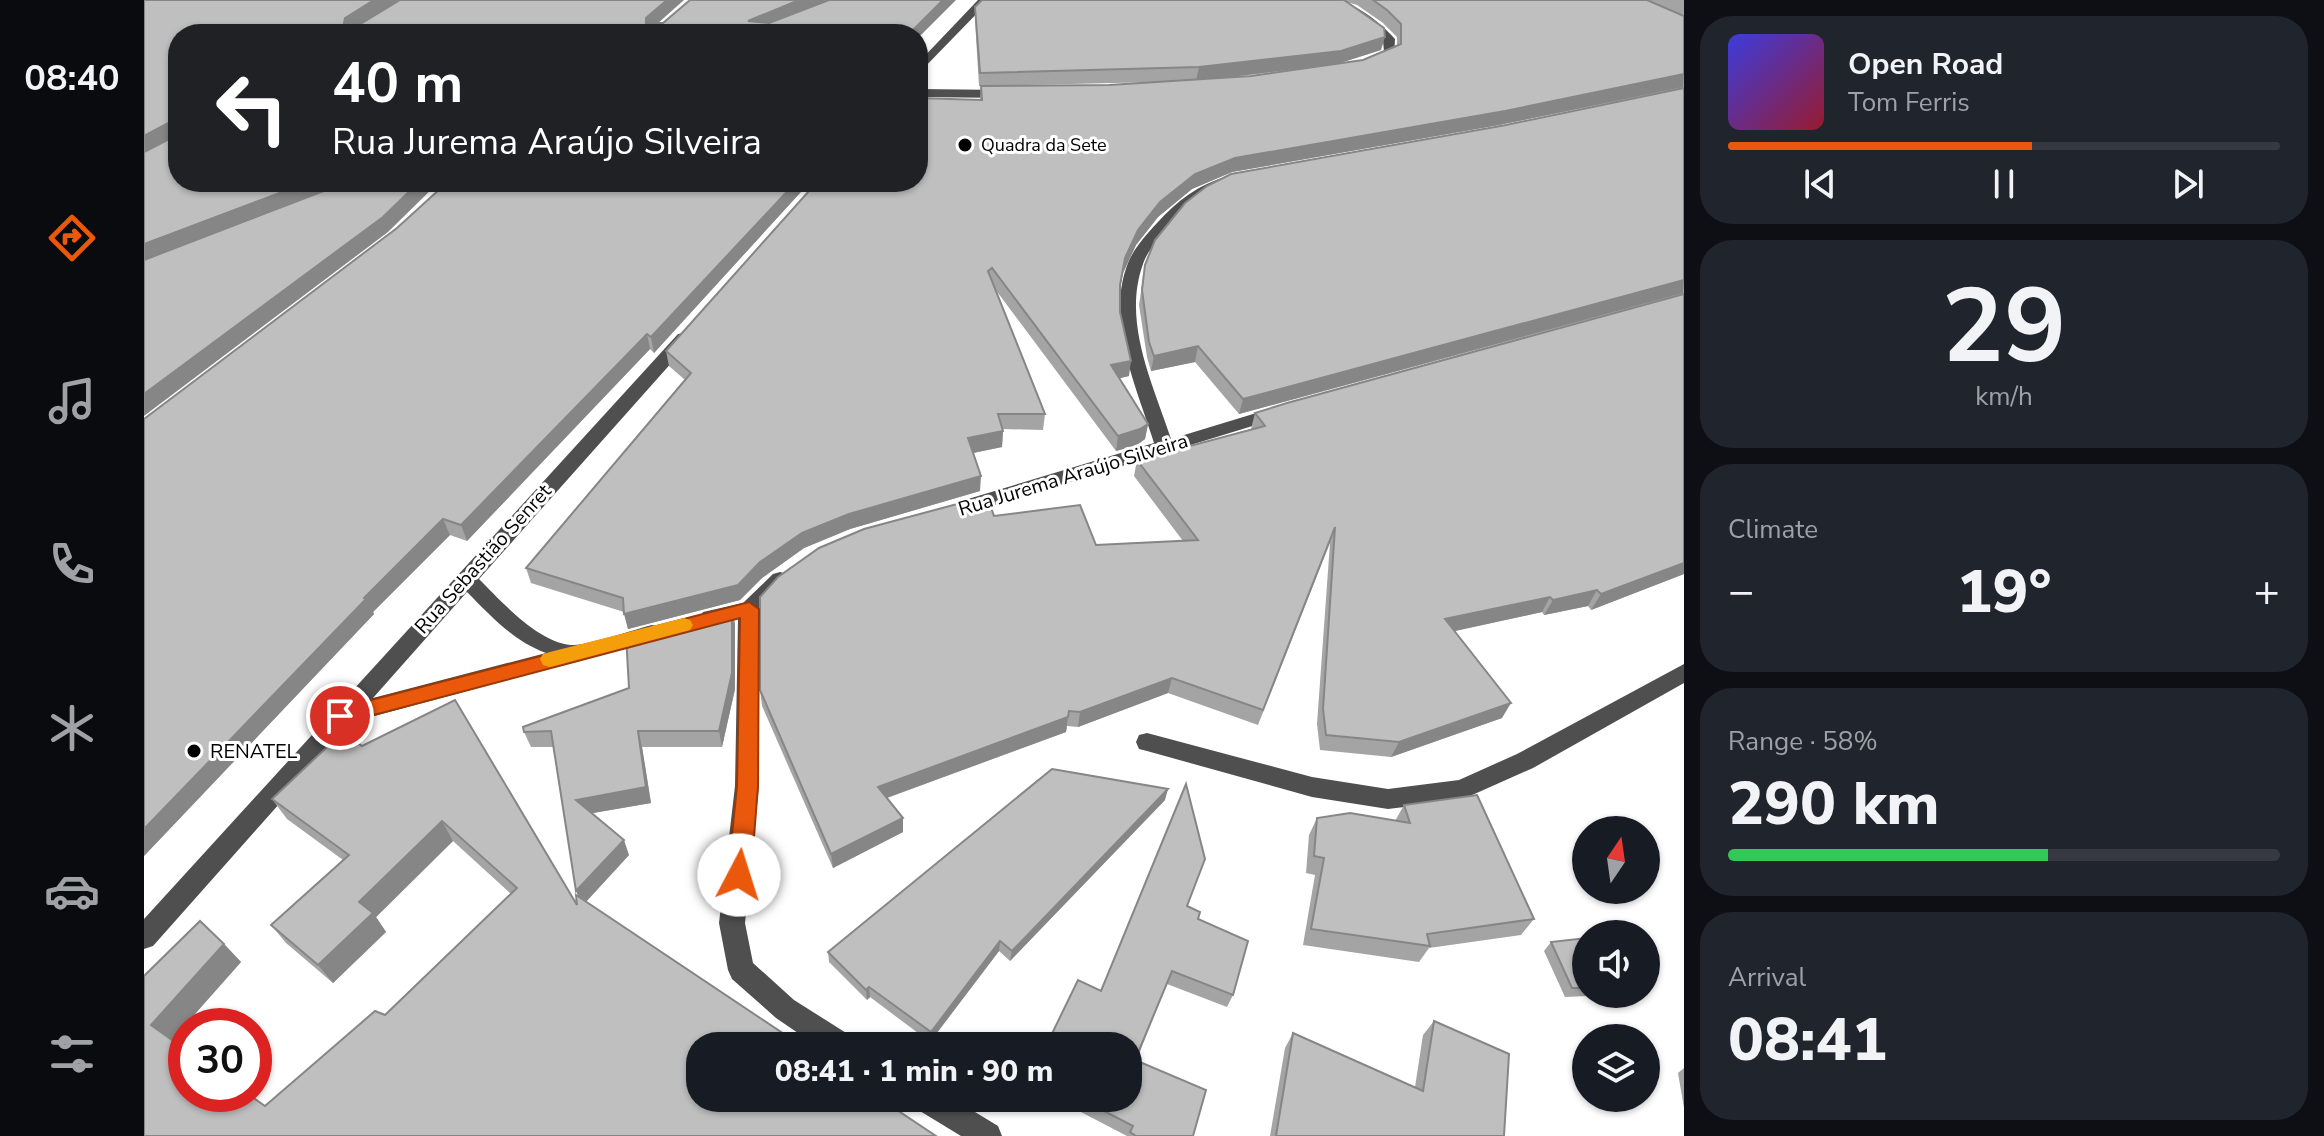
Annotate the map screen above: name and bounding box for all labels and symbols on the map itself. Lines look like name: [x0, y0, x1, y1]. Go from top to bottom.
place label: Quadra da Sete: [981, 133, 1107, 157]
marker: Quadra da Sete: [956, 136, 974, 154]
street label: Rua Jurema Araújo Silveira: [955, 427, 1191, 523]
street label: Rua Sebastião Senret: [409, 478, 558, 640]
pin: [306, 682, 374, 750]
place label: RENATEL: [210, 738, 298, 765]
marker: RENATEL: [185, 742, 203, 760]
north arrow: [1572, 816, 1660, 904]
position arrow: [697, 833, 781, 917]
speed limit sign: 30: [168, 1008, 272, 1112]

